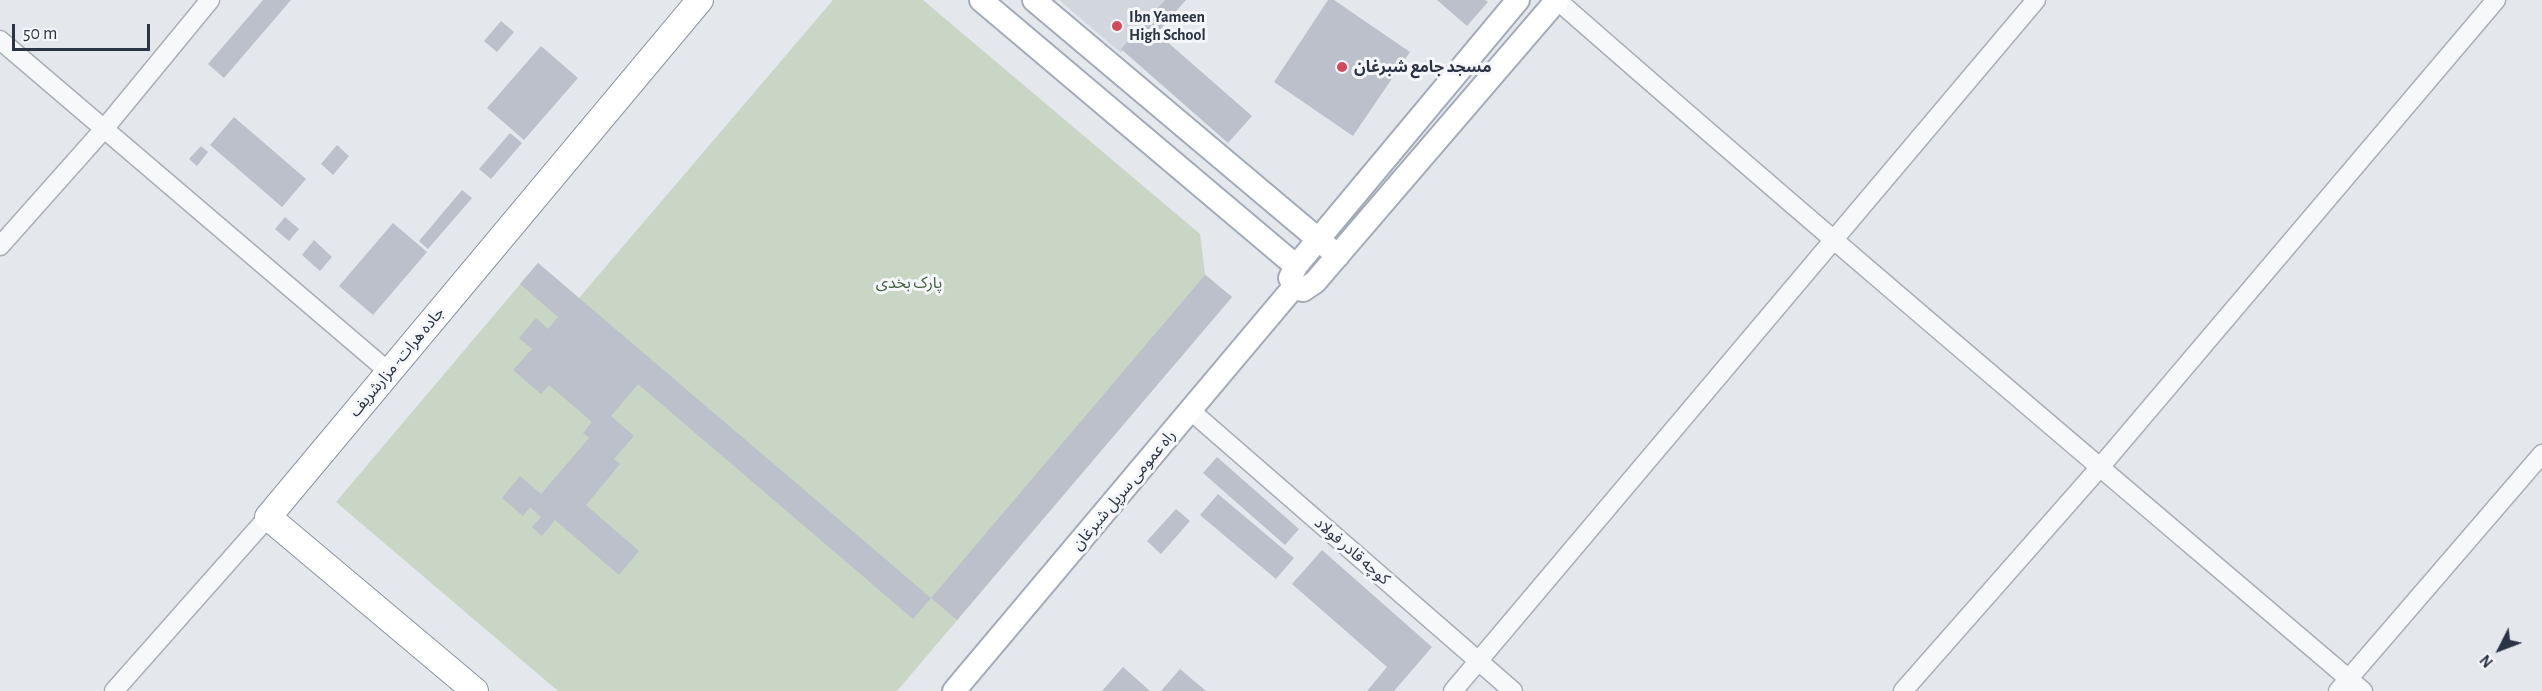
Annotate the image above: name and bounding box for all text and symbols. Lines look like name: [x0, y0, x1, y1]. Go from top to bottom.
place label: Ibn Yameen High School: [1129, 7, 1206, 45]
scale bar: [15, 12, 153, 50]
marker: Ibn Yameen High School: [1110, 19, 1124, 33]
text: 50 m: [23, 25, 57, 43]
place label: مسجد جامع شبرغان: [1354, 57, 1492, 77]
marker: مسجد جامع شبرغان: [1335, 60, 1349, 74]
park label: پارک بخدی: [876, 273, 942, 293]
street label: جاده هرات- مزارشریف: [345, 303, 449, 421]
street label: راه عمومی سرپل شبرغان: [1068, 426, 1180, 554]
street label: کوچه قادر فولاد: [1310, 513, 1394, 589]
north arrow: [2470, 619, 2530, 679]
text: N: [2477, 652, 2496, 671]

